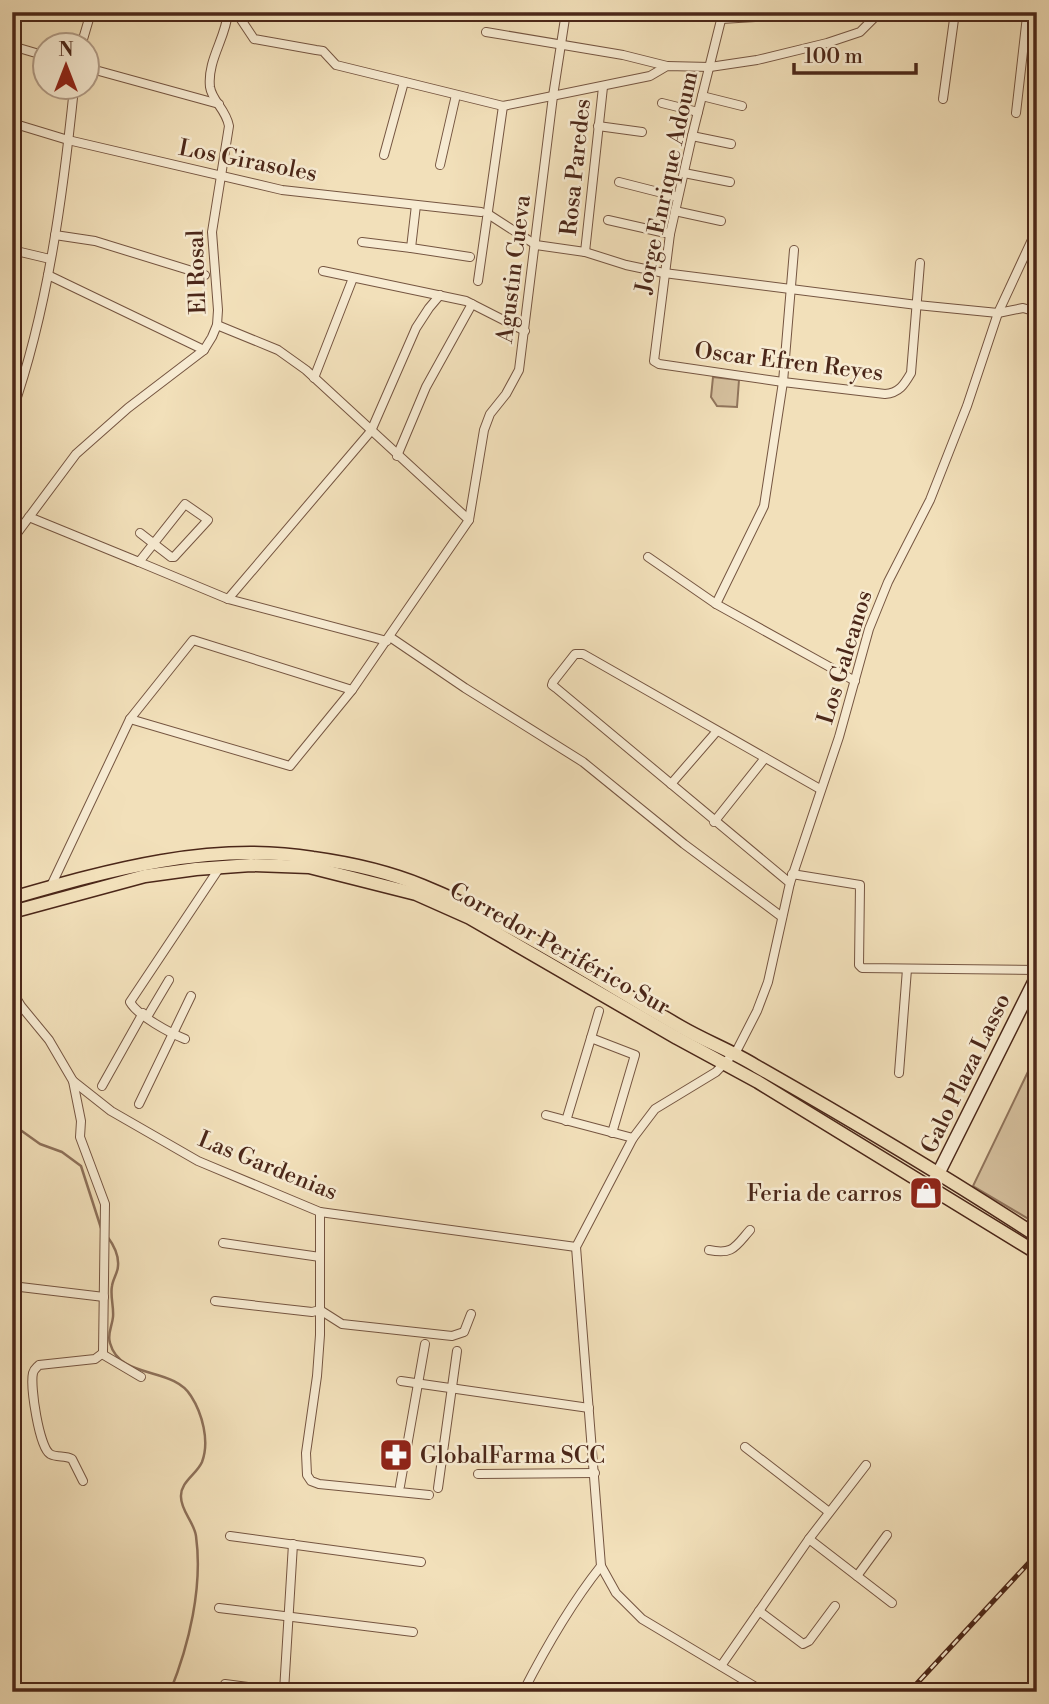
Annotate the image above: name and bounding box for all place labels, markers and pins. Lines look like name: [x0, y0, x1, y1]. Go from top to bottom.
shop icon: Feria de carros: [907, 1174, 945, 1212]
place label: Feria de carros: [747, 1180, 902, 1208]
pharmacy icon: GlobalFarma SCC: [377, 1436, 415, 1474]
place label: GlobalFarma SCC: [420, 1442, 605, 1470]

